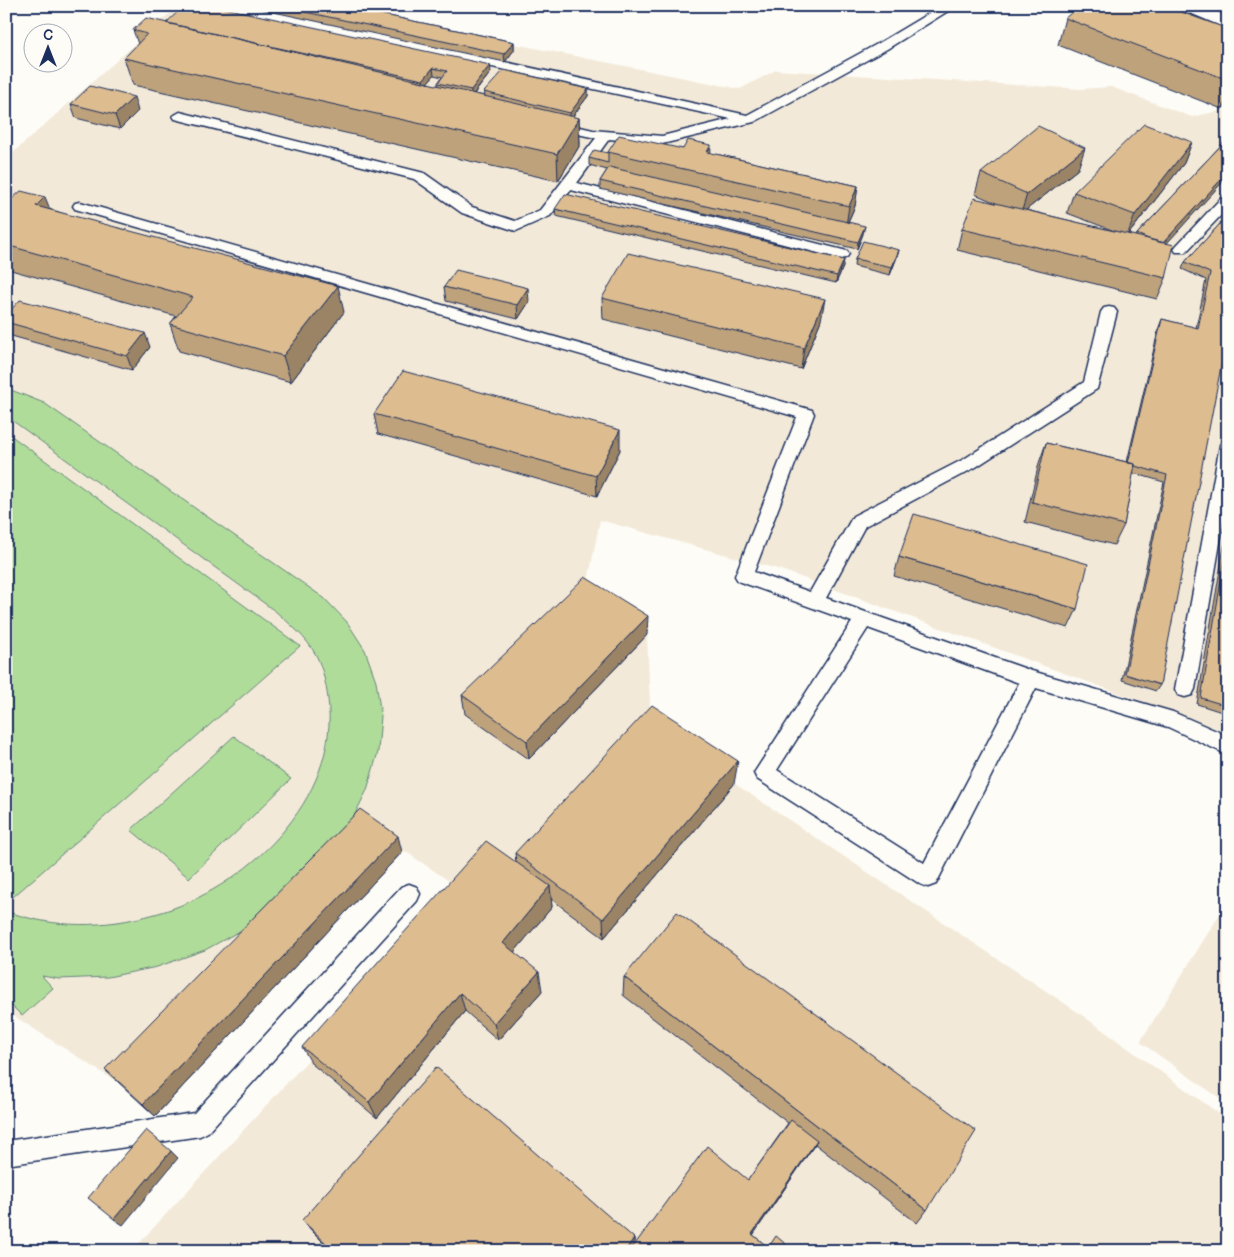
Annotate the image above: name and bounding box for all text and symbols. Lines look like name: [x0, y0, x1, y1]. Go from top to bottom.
north arrow: [22, 22, 72, 72]
text: С: [43, 27, 53, 44]

